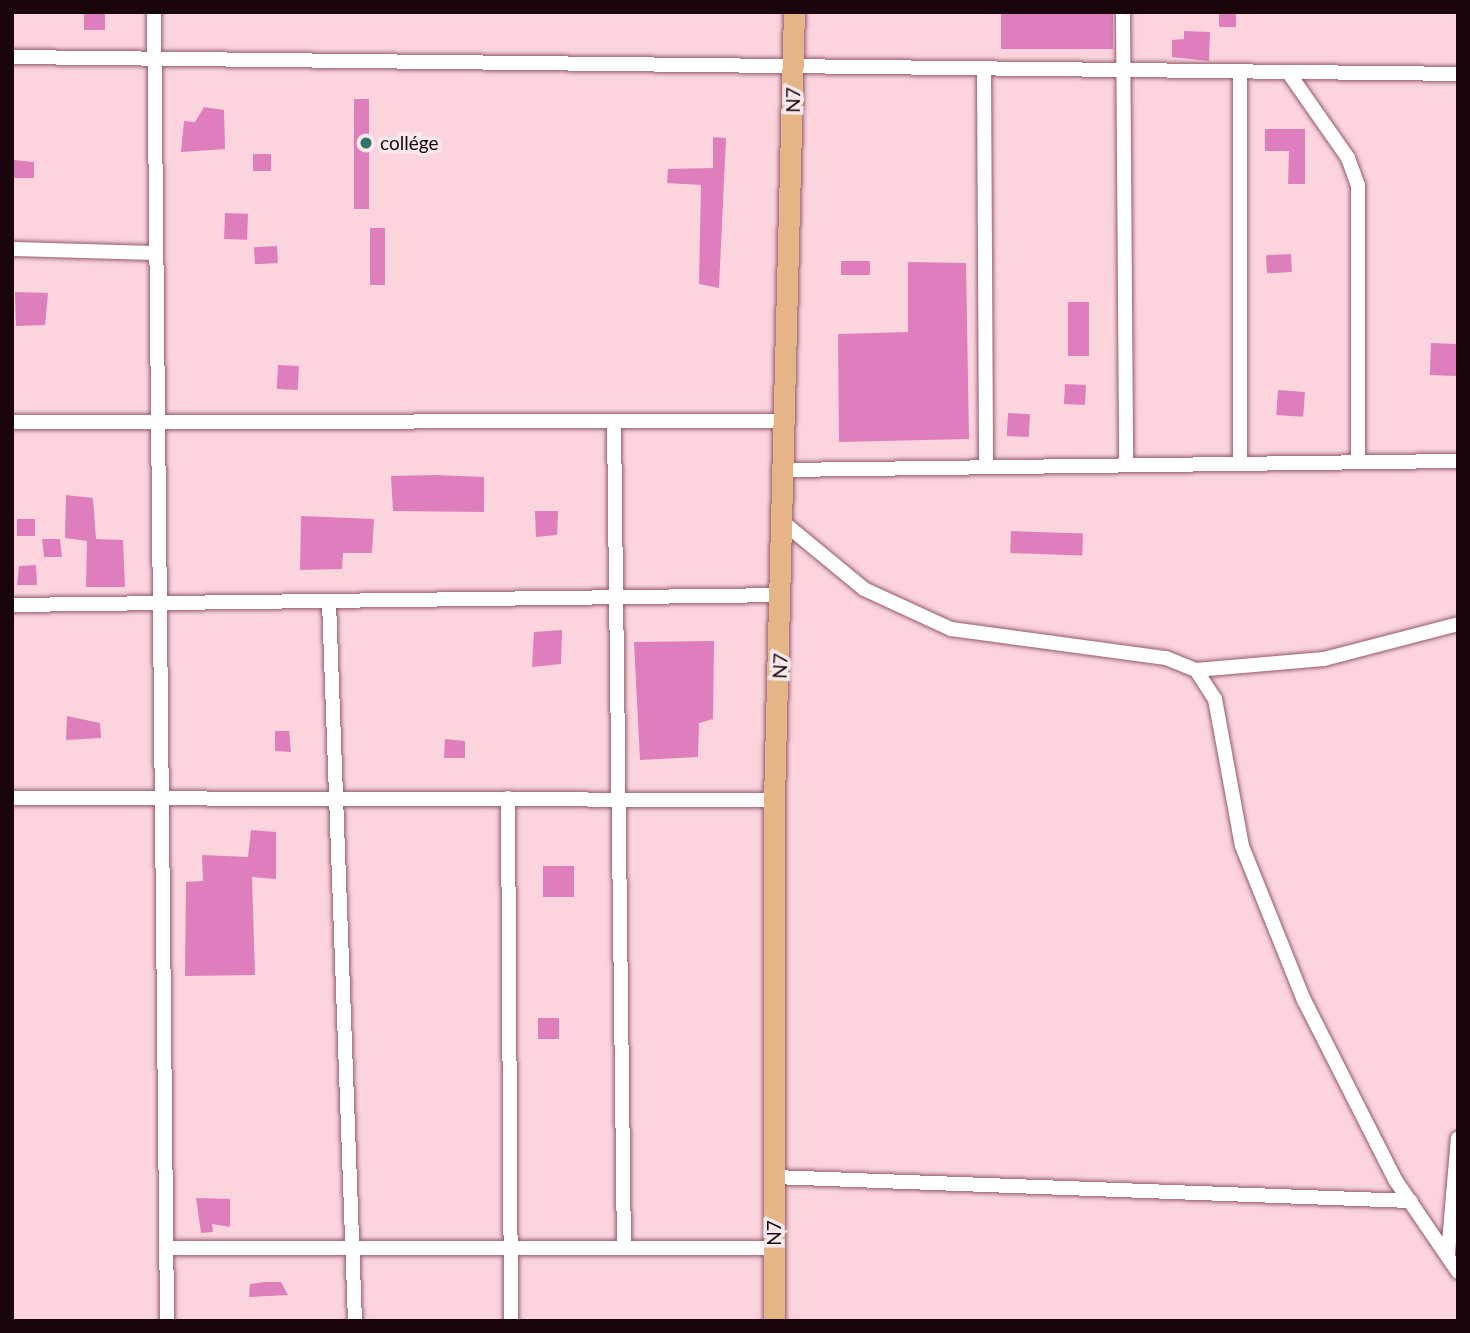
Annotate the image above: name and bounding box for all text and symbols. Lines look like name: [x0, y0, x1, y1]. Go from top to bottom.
street label: N7: [781, 87, 805, 113]
place label: collége: [380, 132, 438, 154]
marker: collége: [358, 135, 374, 151]
street label: N7: [768, 653, 792, 679]
street label: N7: [763, 1220, 785, 1246]

